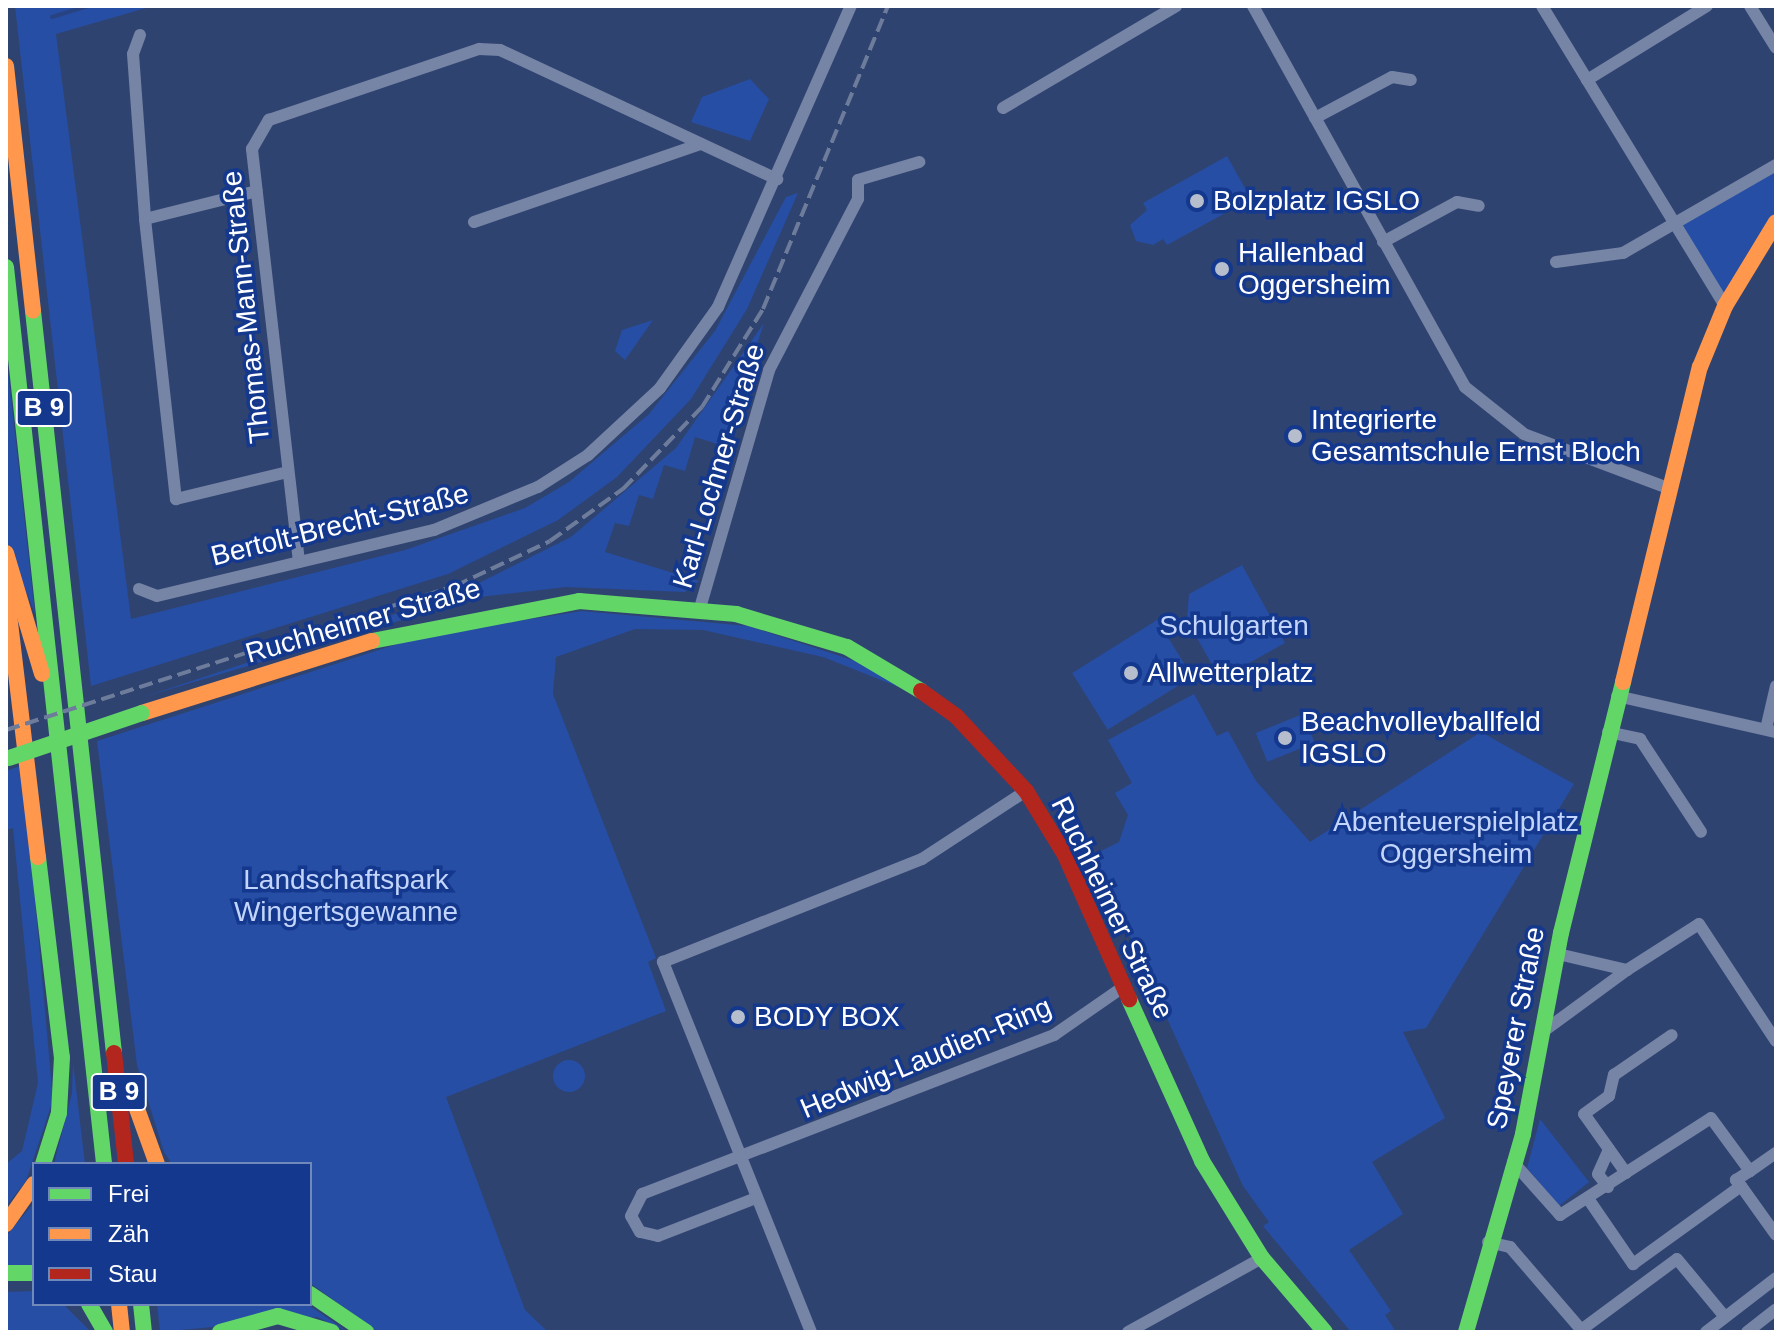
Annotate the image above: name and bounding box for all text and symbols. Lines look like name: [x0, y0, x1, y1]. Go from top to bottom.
street label: Thomas-Mann-Straße: [215, 169, 277, 445]
place label: Bolzplatz IGSLO: [1213, 184, 1420, 218]
marker: Bolzplatz IGSLO: [1188, 192, 1206, 210]
place label: Hallenbad Oggersheim: [1238, 236, 1391, 302]
marker: Hallenbad Oggersheim: [1213, 260, 1231, 278]
street label: Karl-Lochner-Straße: [666, 340, 772, 592]
road number: B 9: [14, 386, 74, 430]
place label: Integrierte Gesamtschule Ernst Bloch: [1311, 403, 1641, 469]
marker: Integrierte Gesamtschule Ernst Bloch: [1286, 427, 1304, 445]
street label: Bertolt-Brecht-Straße: [208, 477, 472, 573]
street label: Ruchheimer Straße: [242, 571, 484, 671]
park label: Schulgarten: [1159, 609, 1309, 643]
place label: Allwetterplatz: [1147, 656, 1314, 690]
marker: Allwetterplatz: [1122, 664, 1140, 682]
place label: Beachvolleyballfeld IGSLO: [1301, 705, 1541, 771]
marker: Beachvolleyballfeld IGSLO: [1276, 729, 1294, 747]
street label: Ruchheimer Straße: [1044, 792, 1180, 1024]
park label: Abenteuerspielplatz Oggersheim: [1333, 805, 1579, 871]
park label: Landschaftspark Wingertsgewanne: [234, 863, 458, 929]
street label: Speyerer Straße: [1480, 924, 1552, 1132]
street label: Hedwig-Laudien-Ring: [796, 990, 1056, 1126]
place label: BODY BOX: [754, 1000, 900, 1034]
marker: BODY BOX: [729, 1008, 747, 1026]
road number: B 9: [89, 1070, 149, 1114]
legend: [32, 1162, 312, 1306]
text: Frei: [108, 1180, 149, 1207]
text: Zäh: [108, 1220, 149, 1247]
text: Stau: [108, 1260, 157, 1287]

